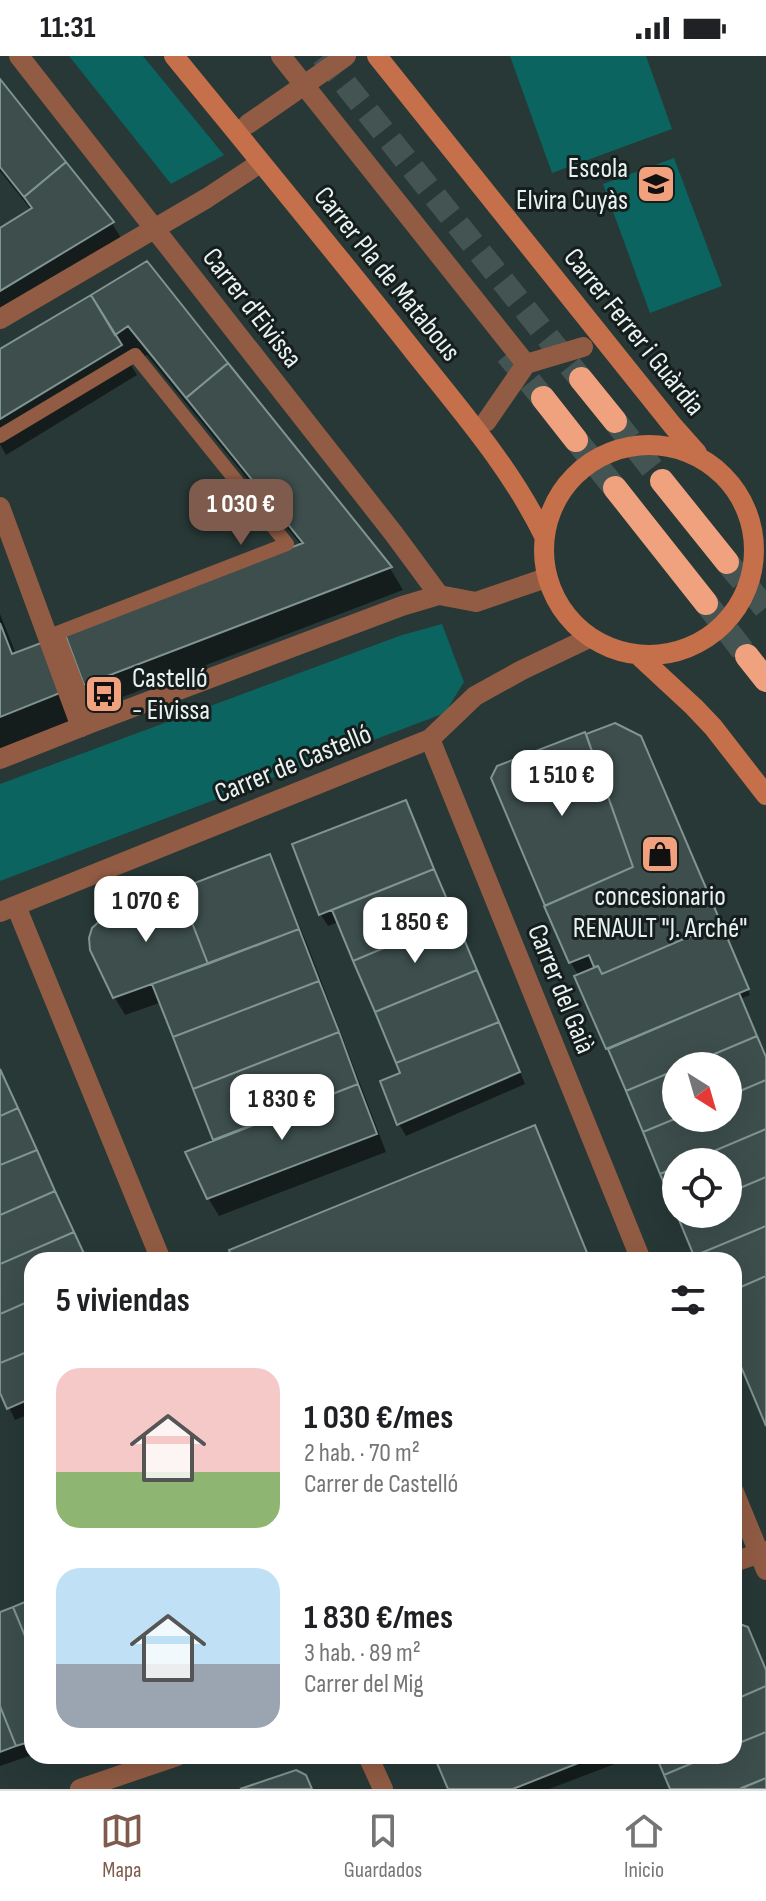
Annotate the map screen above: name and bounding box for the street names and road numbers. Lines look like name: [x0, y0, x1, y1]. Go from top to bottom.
street label: Carrer Pla de Matabous: [307, 180, 467, 368]
street label: Carrer d'Eivissa: [195, 242, 309, 374]
street label: Carrer Ferrer i Guàrdia: [557, 242, 711, 422]
street label: Carrer de Castelló: [210, 718, 376, 810]
street label: Carrer del Gaià: [520, 920, 602, 1058]

